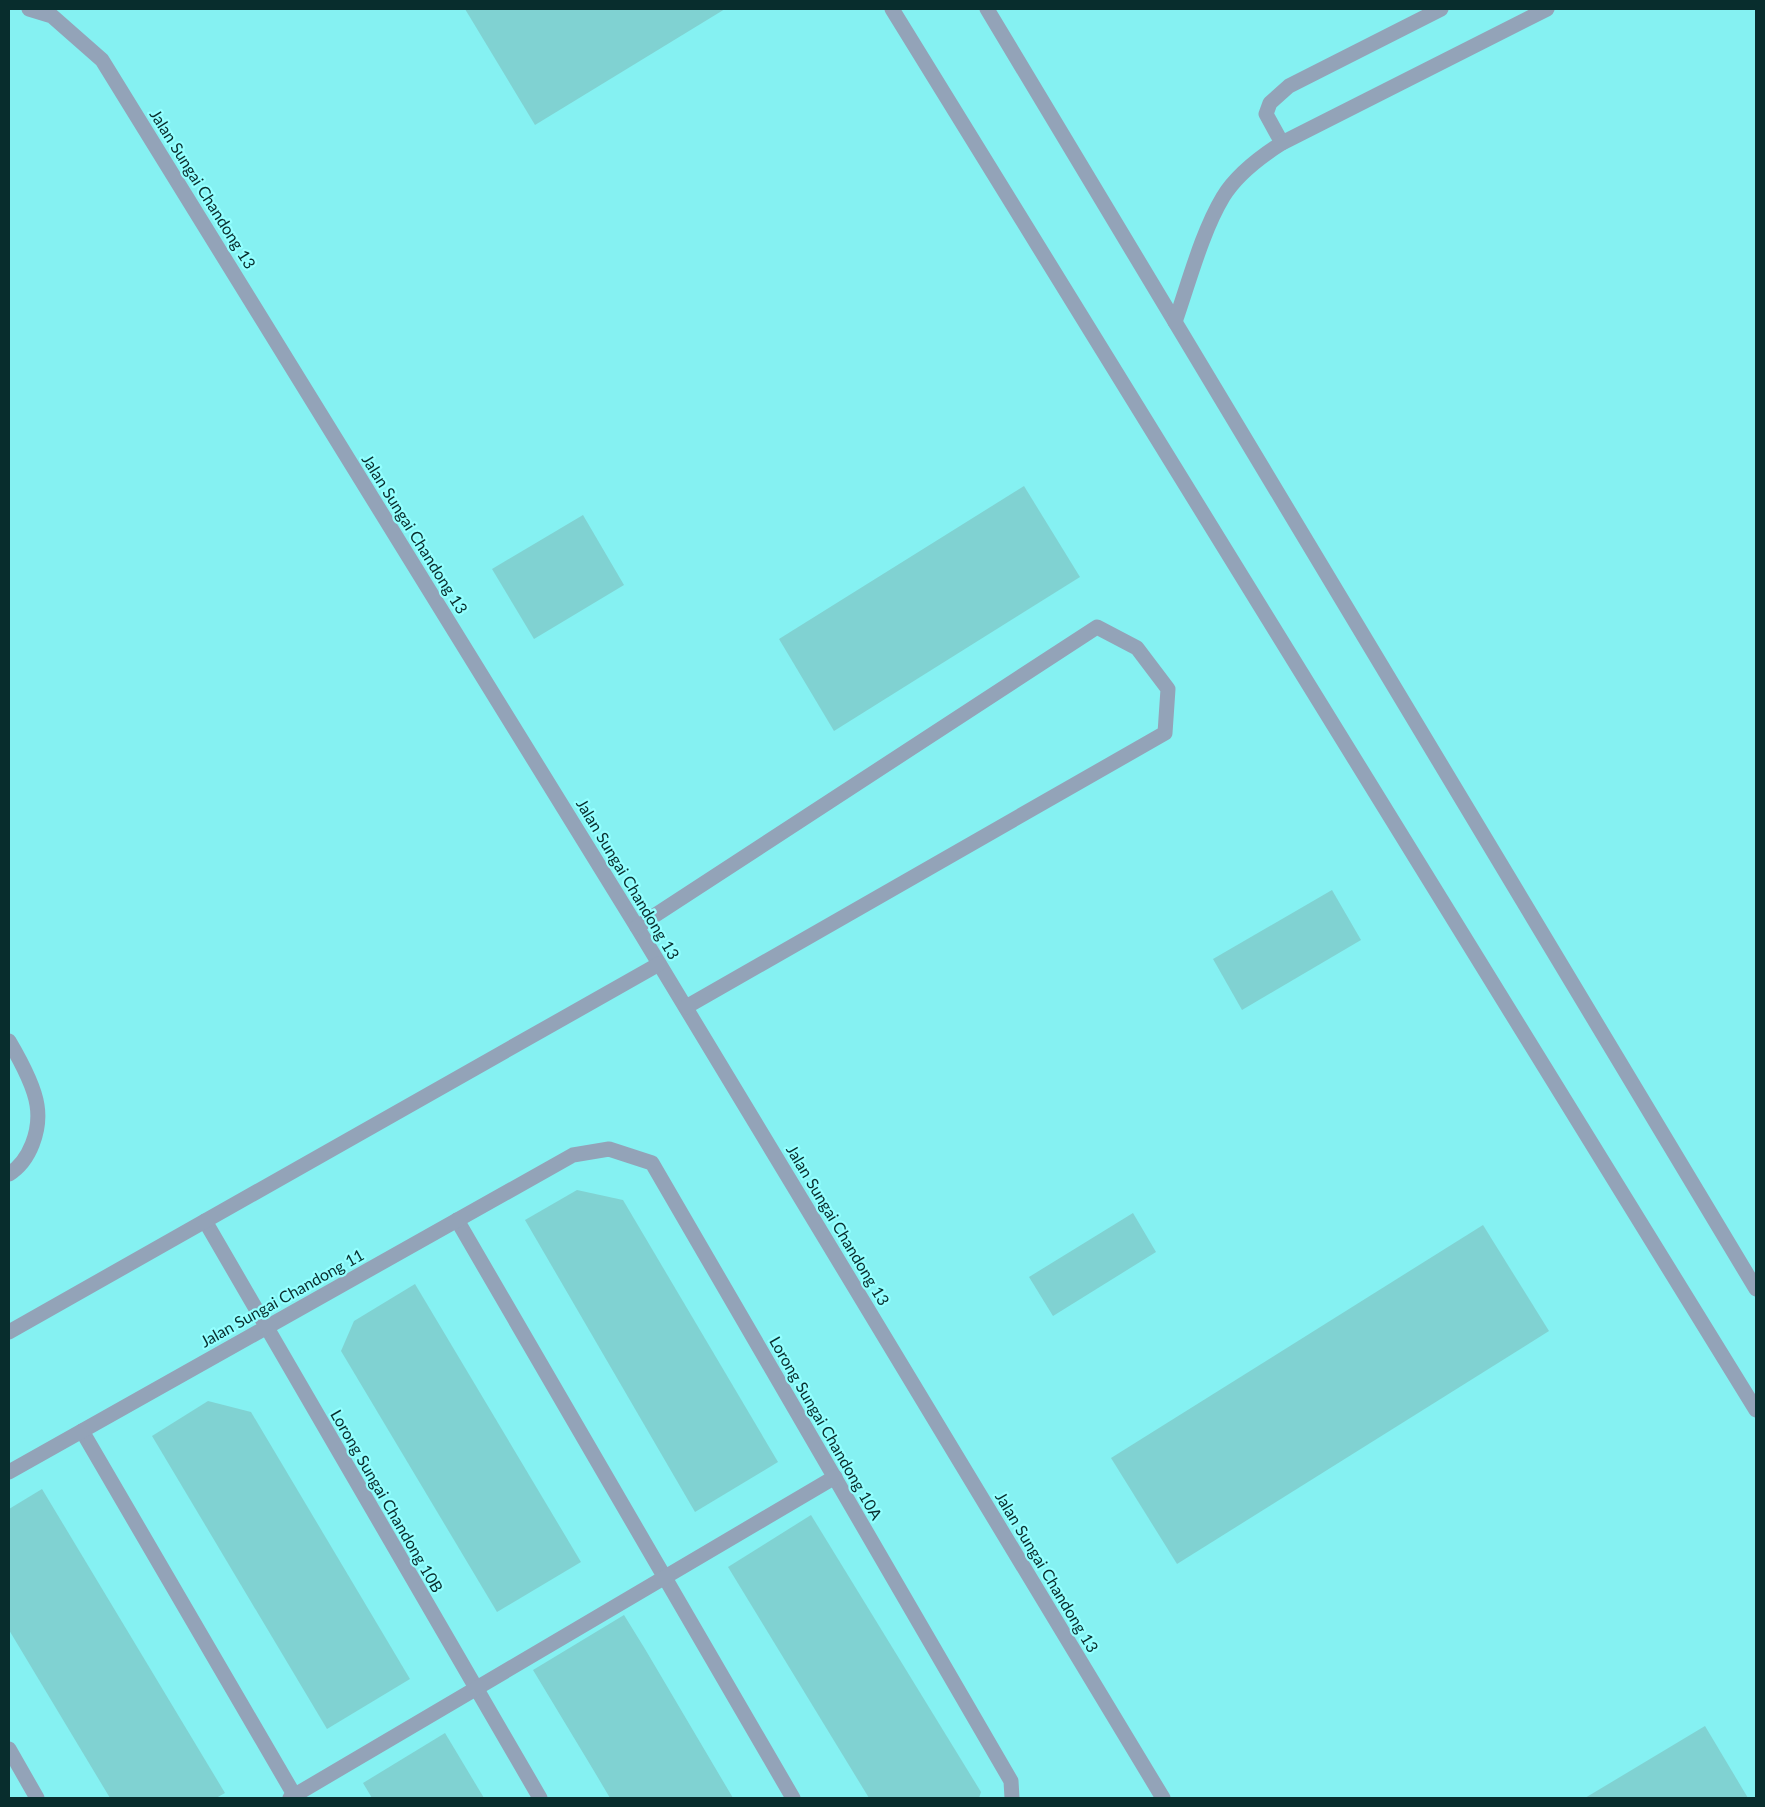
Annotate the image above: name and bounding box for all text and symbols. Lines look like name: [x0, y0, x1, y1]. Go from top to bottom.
street label: Jalan Sungai Chandong 13: [147, 106, 260, 272]
street label: Jalan Sungai Chandong 13: [359, 451, 472, 617]
street label: Jalan Sungai Chandong 13: [573, 795, 684, 963]
street label: Jalan Sungai Chandong 13: [783, 1141, 894, 1309]
street label: Jalan Sungai Chandong 11: [197, 1245, 367, 1351]
street label: Lorong Sungai Chandong 10A: [766, 1333, 887, 1523]
street label: Lorong Sungai Chandong 10B: [327, 1406, 448, 1596]
street label: Jalan Sungai Chandong 13: [992, 1488, 1103, 1656]

